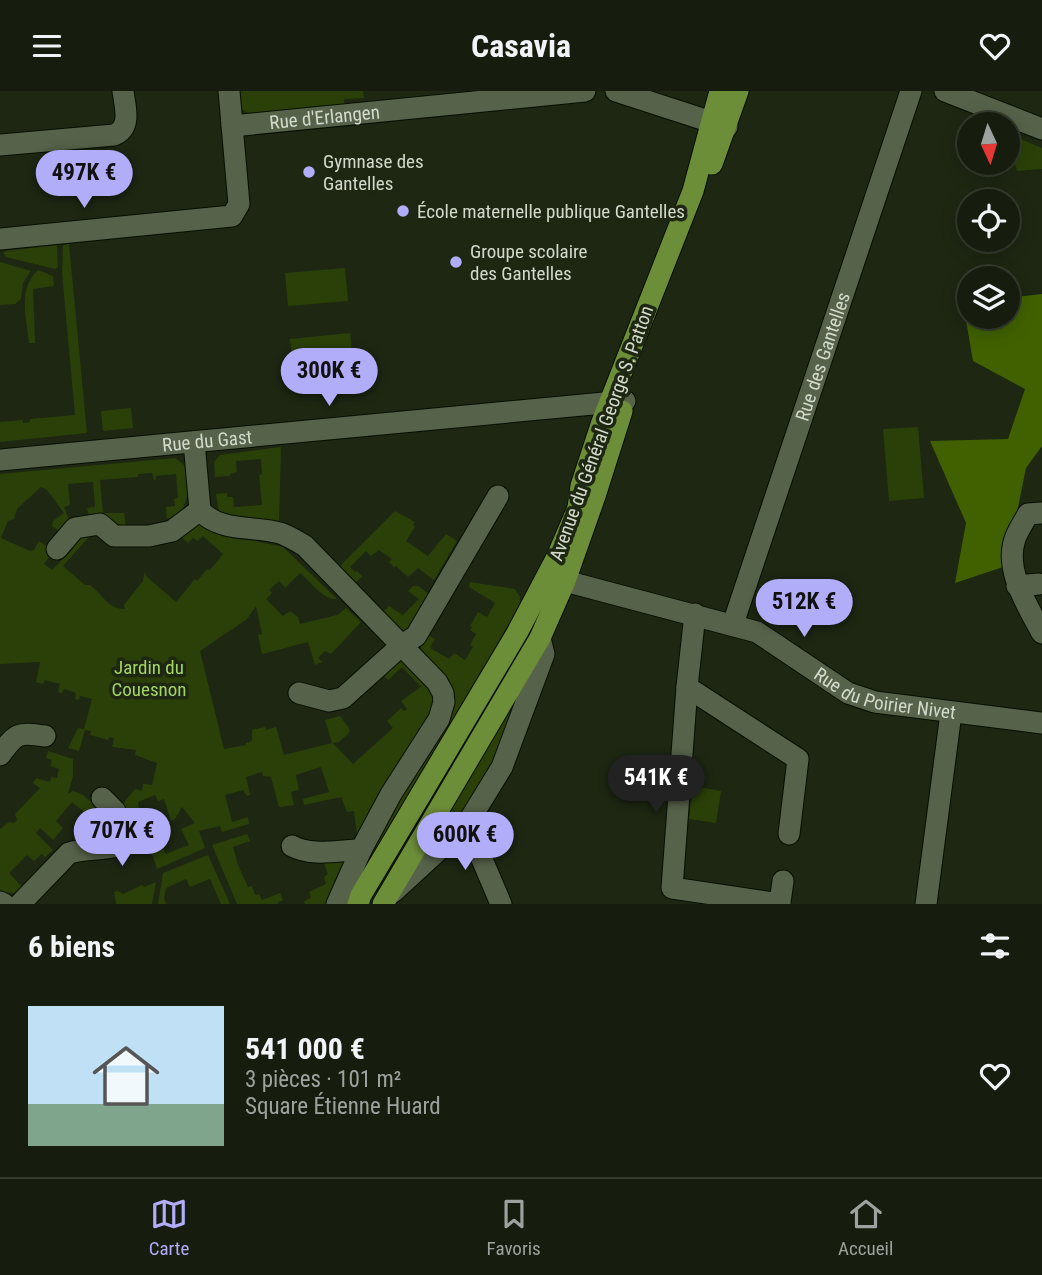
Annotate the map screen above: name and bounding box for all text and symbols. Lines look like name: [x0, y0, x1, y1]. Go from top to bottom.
icon: menu: [28, 27, 66, 65]
text: Casavia: [471, 27, 571, 65]
icon: heart: [976, 27, 1014, 65]
street label: Rue d'Erlangen: [268, 100, 381, 134]
north arrow: [957, 112, 1020, 175]
map controls: [957, 112, 1020, 329]
place label: Gymnase des Gantelles: [323, 150, 424, 195]
pin: 497K €: [27, 151, 141, 210]
text: 497K €: [52, 159, 116, 186]
marker: Gymnase des Gantelles: [301, 164, 317, 180]
button: locate: [957, 189, 1020, 252]
place label: École maternelle publique Gantelles: [417, 200, 685, 223]
marker: École maternelle publique Gantelles: [395, 203, 411, 219]
place label: Groupe scolaire des Gantelles: [470, 240, 588, 285]
marker: Groupe scolaire des Gantelles: [448, 254, 464, 270]
button: layers: [957, 266, 1020, 329]
street label: Rue des Gantelles: [791, 289, 855, 424]
street label: Avenue du Général George S. Patton: [544, 302, 658, 564]
pin: 300K €: [272, 349, 386, 408]
text: 300K €: [297, 357, 361, 384]
street label: Rue du Gast: [161, 425, 253, 457]
pin: 512K €: [747, 580, 861, 639]
text: 512K €: [772, 588, 836, 615]
park label: Jardin du Couesnon: [111, 656, 187, 701]
street label: Rue du Poirier Nivet: [810, 663, 957, 724]
pin: 541K €: [599, 755, 713, 815]
text: 541K €: [624, 764, 688, 791]
pin: 707K €: [65, 809, 179, 868]
pin: 600K €: [408, 813, 522, 872]
text: 707K €: [90, 817, 154, 844]
text: 600K €: [433, 821, 497, 848]
icon: filters: [976, 927, 1014, 965]
text: 6 biens: [28, 929, 115, 964]
text: 541 000 €: [245, 1031, 365, 1066]
icon: home: [84, 1034, 168, 1118]
icon: heart: [976, 1057, 1014, 1095]
text: 3 pièces · 101 m²: [245, 1066, 401, 1093]
text: Square Étienne Huard: [245, 1093, 441, 1120]
tab: Carte: [149, 1195, 189, 1260]
tab: Favoris: [487, 1195, 541, 1260]
tab: Accueil: [838, 1195, 893, 1260]

